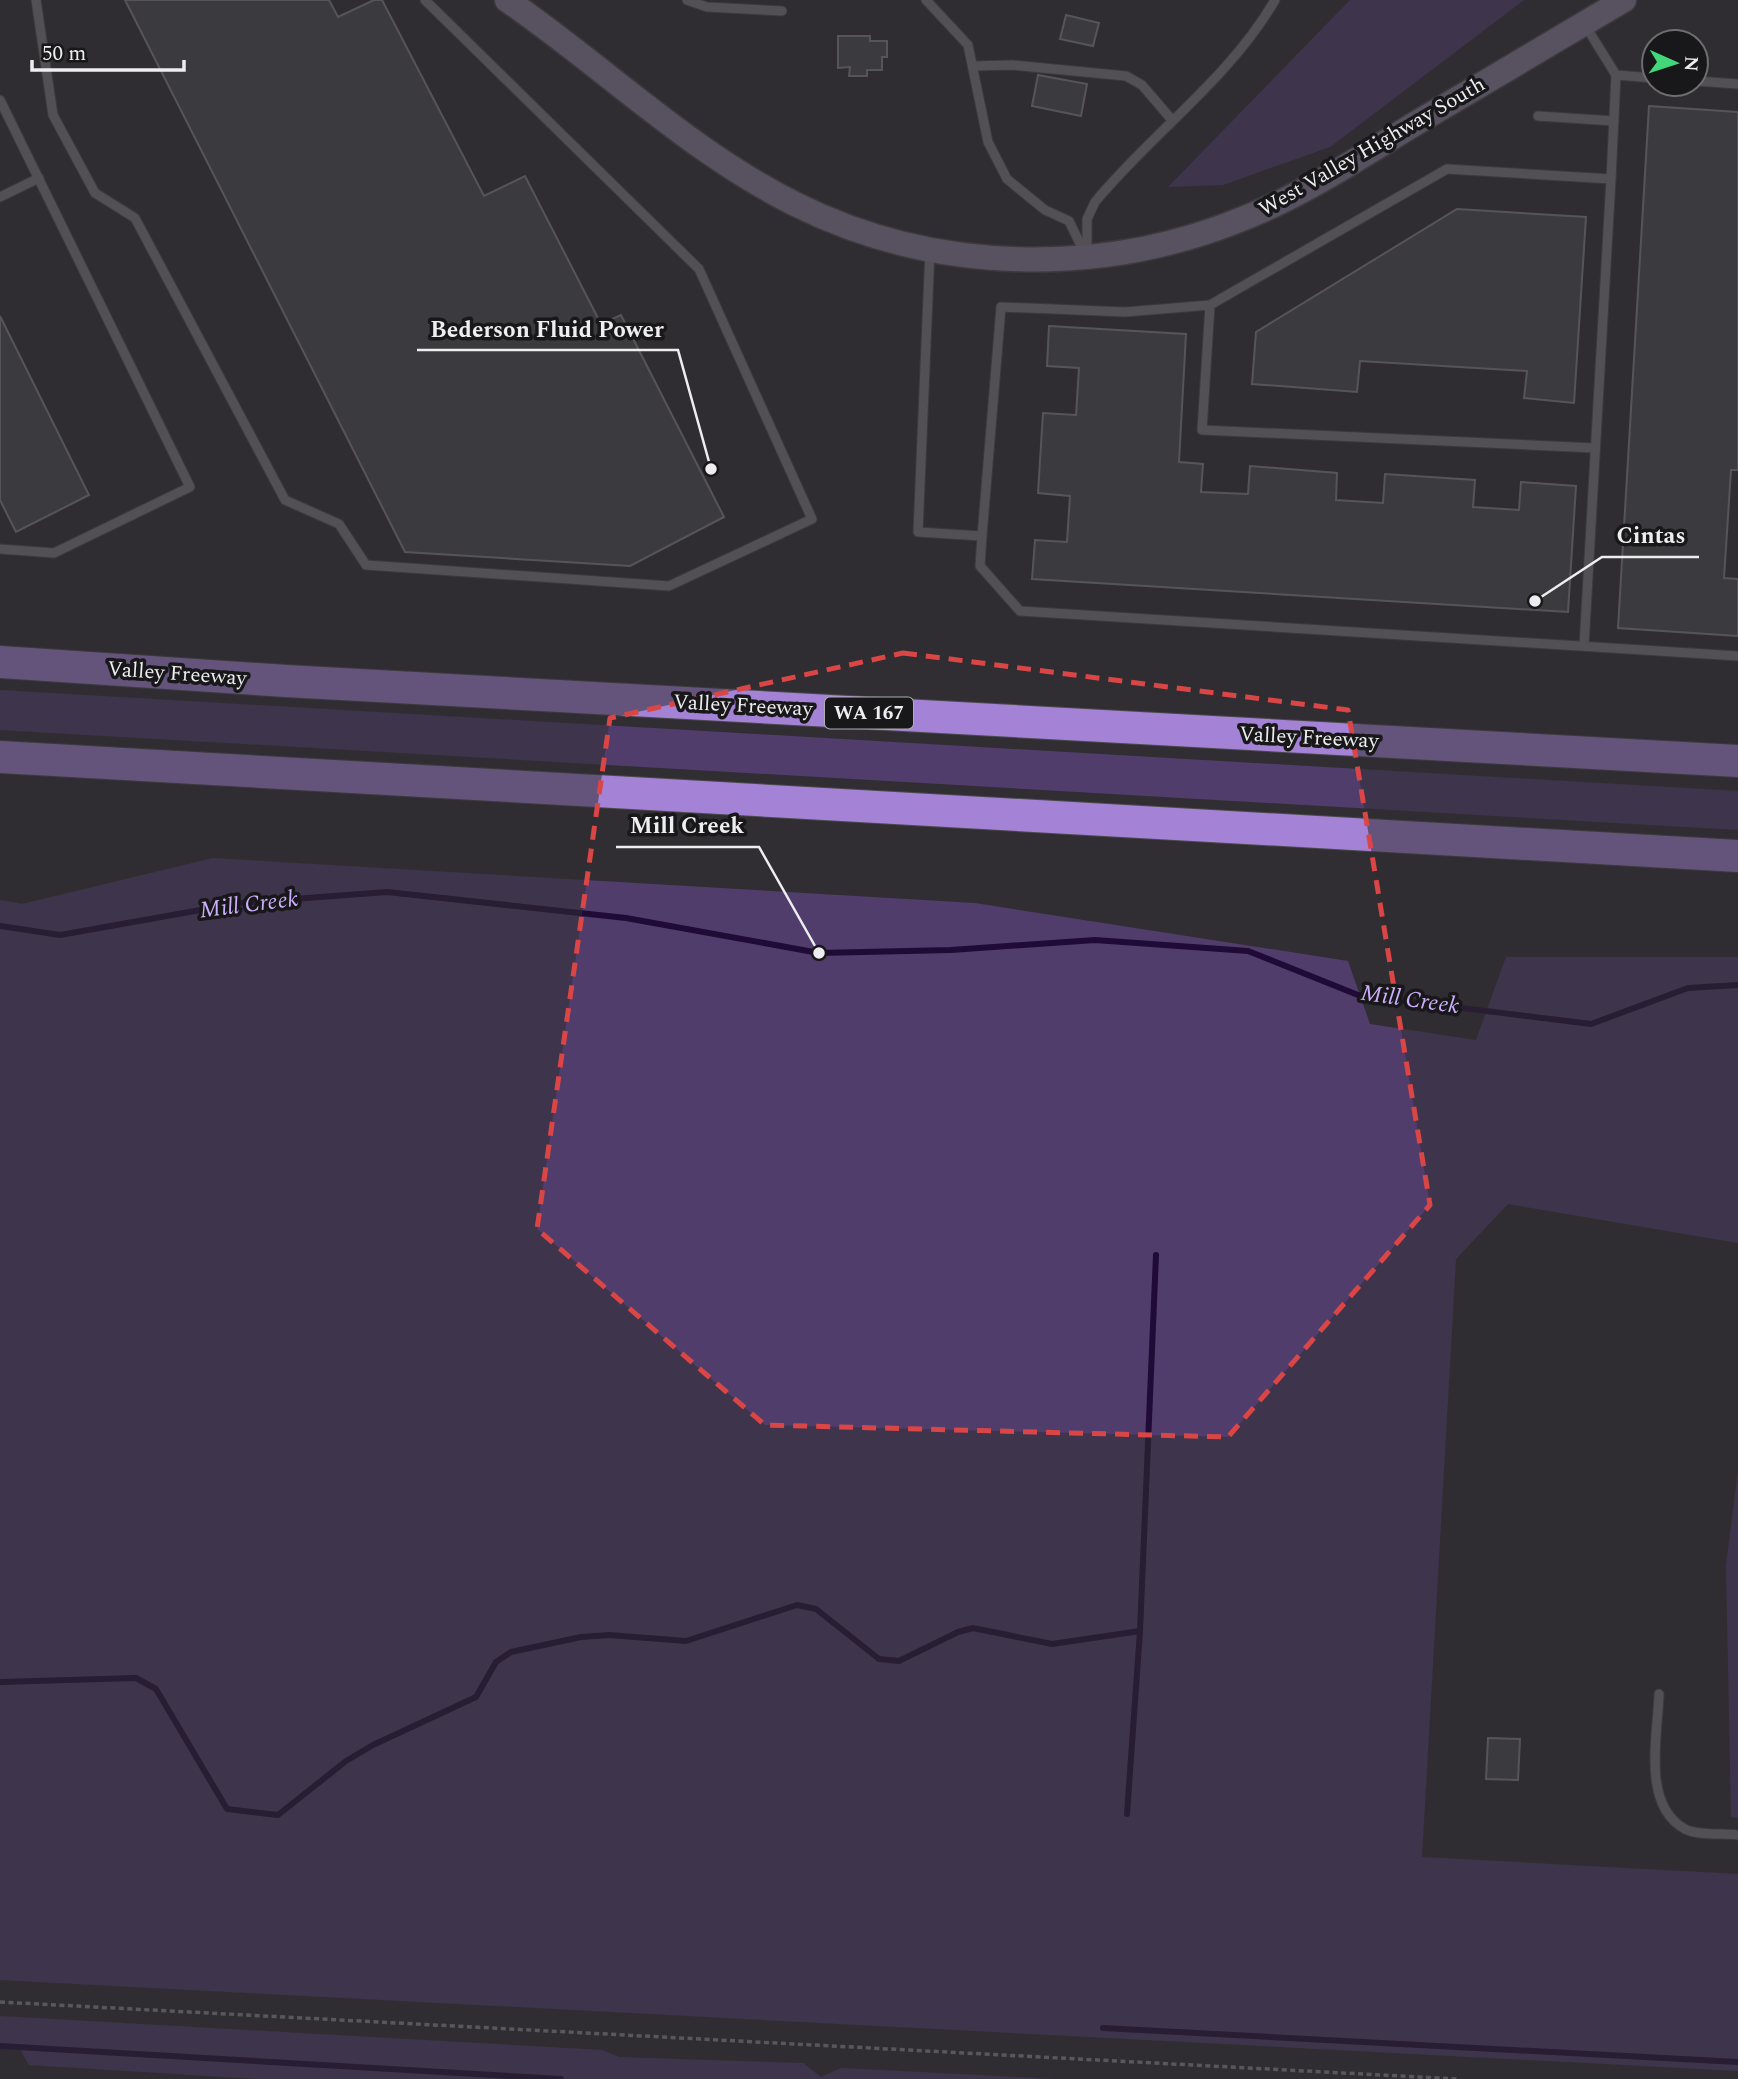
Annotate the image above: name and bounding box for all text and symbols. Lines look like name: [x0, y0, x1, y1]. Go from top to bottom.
scale bar: [32, 28, 184, 72]
north arrow: [1640, 28, 1710, 98]
text: 50 m: [42, 38, 86, 70]
text: N: [1676, 55, 1705, 72]
street label: West Valley Highway South: [1253, 69, 1491, 225]
callout: Bederson Fluid Power: [417, 306, 678, 350]
text: Bederson Fluid Power: [430, 313, 664, 348]
callout: Cintas: [1602, 513, 1699, 557]
text: Cintas: [1617, 519, 1686, 554]
street label: Valley Freeway: [106, 653, 249, 695]
street label: Valley Freeway: [673, 686, 814, 726]
road number: WA 167: [825, 698, 913, 728]
street label: Valley Freeway: [1239, 718, 1380, 758]
callout: Mill Creek: [616, 803, 759, 847]
text: Mill Creek: [630, 809, 744, 844]
water label: Mill Creek: [198, 882, 301, 928]
water label: Mill Creek: [1358, 976, 1462, 1024]

